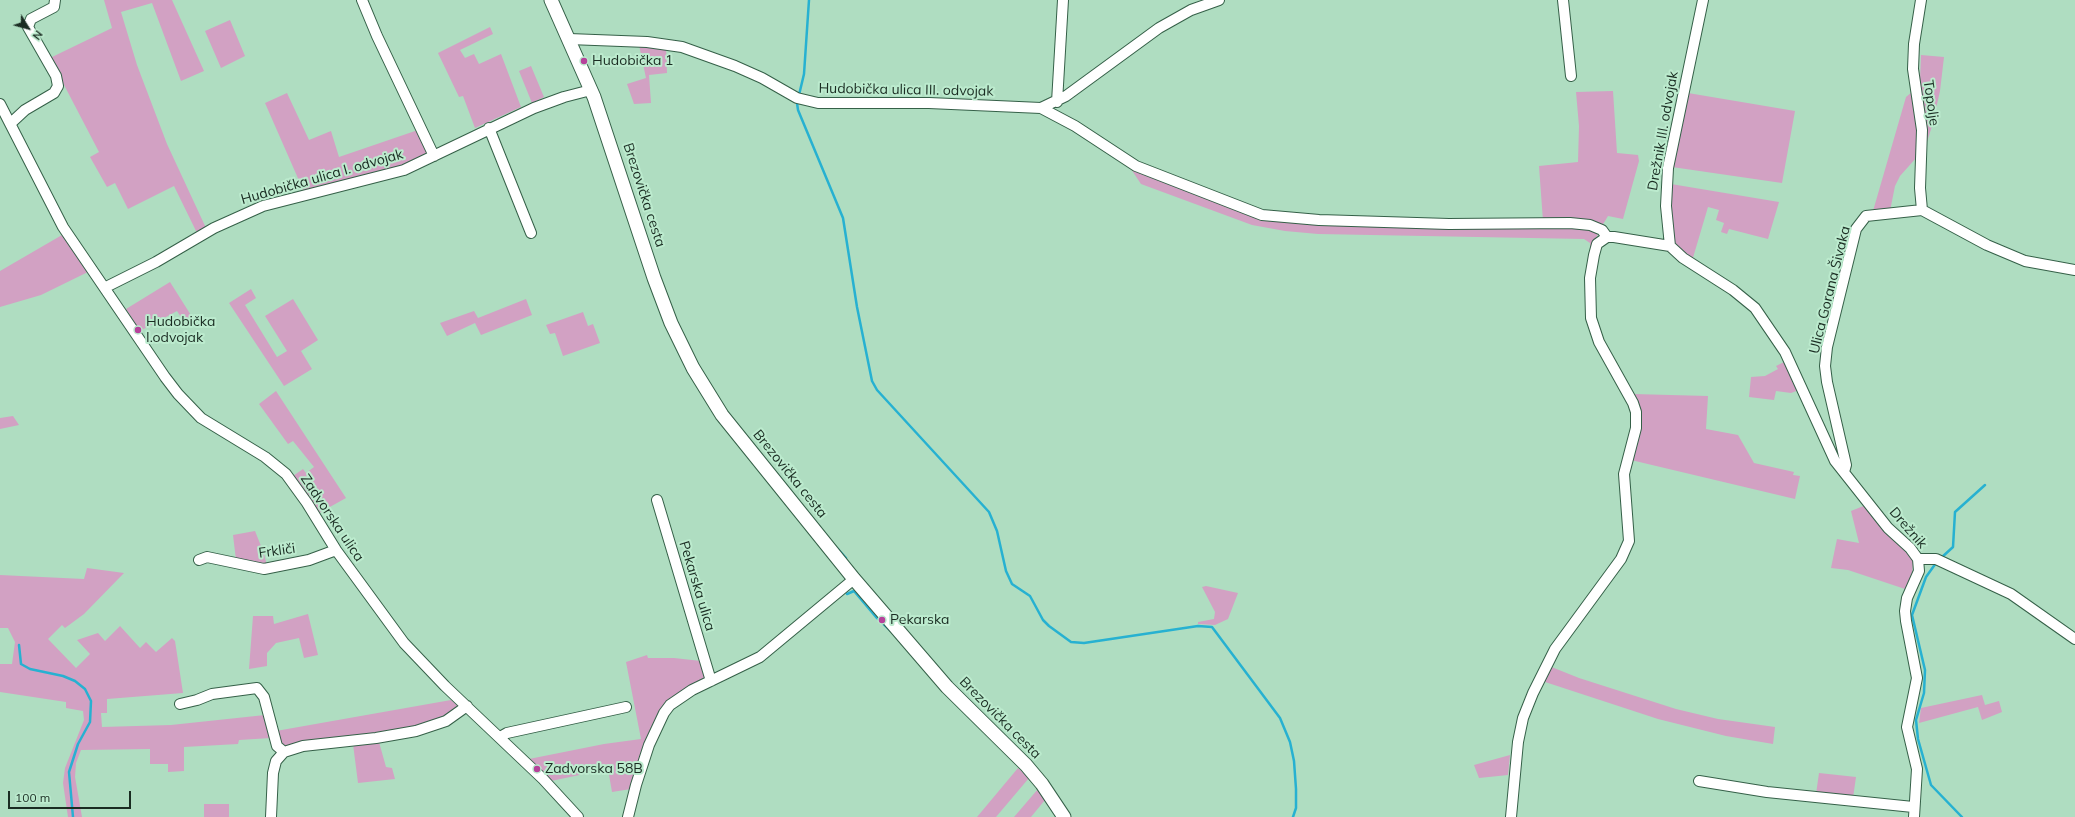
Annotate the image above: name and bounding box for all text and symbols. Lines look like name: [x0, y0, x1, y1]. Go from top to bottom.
north arrow: [8, 8, 48, 48]
text: N: [29, 28, 46, 43]
place label: Hudobička 1: [592, 53, 673, 69]
marker: Hudobička 1: [579, 56, 589, 66]
street label: Drežnik III. odvojak: [1644, 70, 1682, 192]
street label: Topolje: [1919, 79, 1943, 127]
street label: Hudobička ulica III. odvojak: [818, 80, 994, 100]
street label: Brezovička cesta: [619, 141, 669, 249]
street label: Hudobička ulica I. odvojak: [239, 146, 405, 208]
street label: Ulica Gorana Šivaka: [1806, 224, 1854, 356]
place label: Hudobička I.odvojak: [146, 314, 215, 346]
marker: Hudobička I.odvojak: [133, 325, 143, 335]
street label: Brezovička cesta: [749, 427, 831, 521]
street label: Zadvorska ulica: [297, 471, 367, 565]
street label: Drežnik: [1886, 504, 1930, 552]
street label: Pekarska ulica: [675, 539, 719, 633]
street label: Frkliči: [258, 540, 296, 562]
place label: Pekarska: [890, 612, 949, 628]
marker: Pekarska: [877, 615, 887, 625]
street label: Brezovička cesta: [956, 674, 1044, 762]
place label: Zadvorska 58B: [545, 761, 643, 777]
marker: Zadvorska 58B: [532, 764, 542, 774]
scale bar: [10, 783, 133, 809]
text: 100 m: [15, 790, 50, 805]

